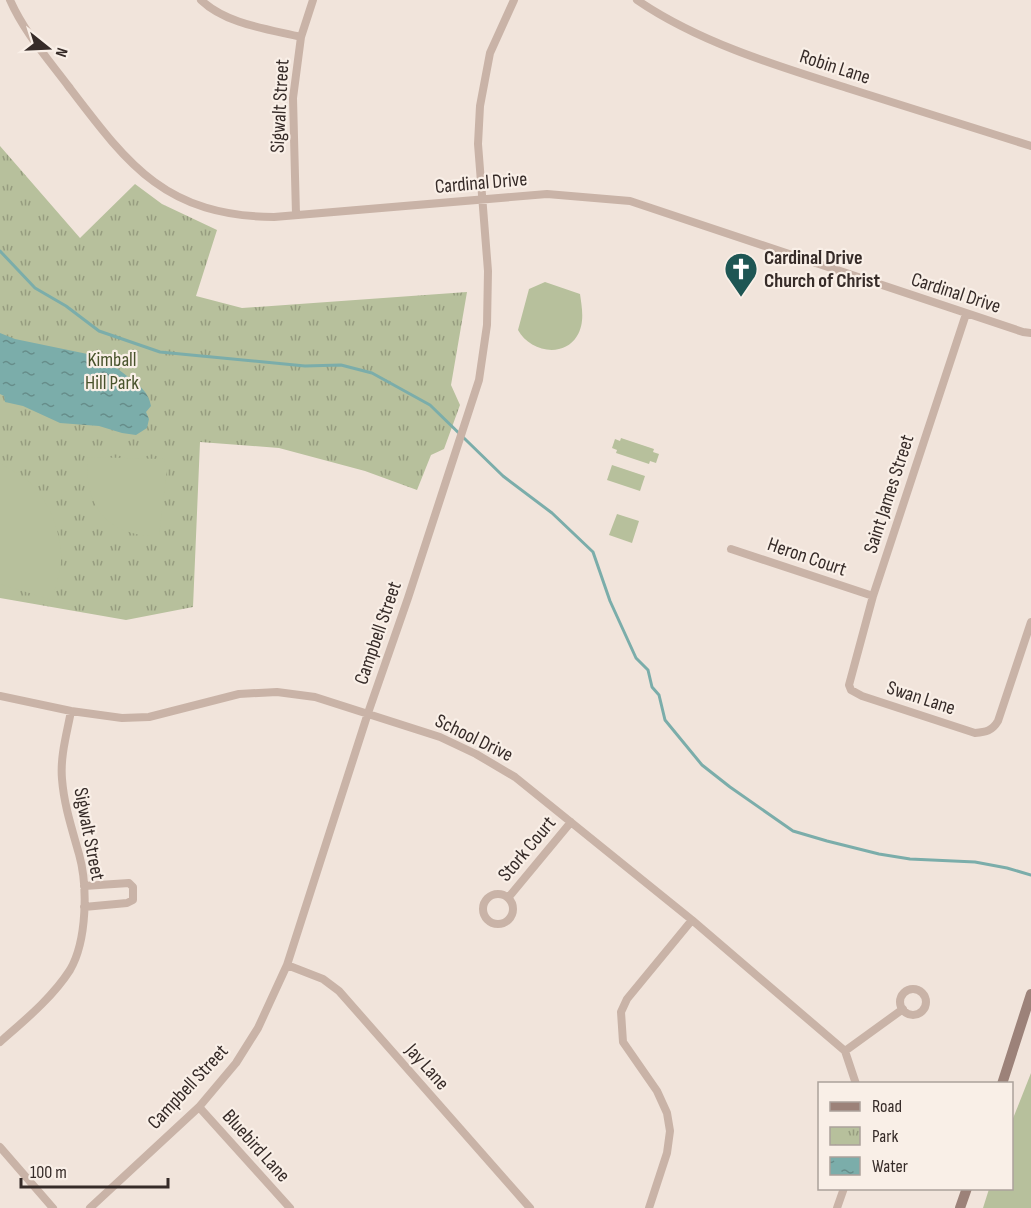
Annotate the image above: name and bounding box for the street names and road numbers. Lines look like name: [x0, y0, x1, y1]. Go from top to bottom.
street label: Robin Lane: [797, 44, 873, 90]
street label: Sigwalt Street: [266, 58, 294, 154]
street label: Cardinal Drive: [434, 167, 528, 199]
street label: Cardinal Drive: [908, 267, 1004, 319]
street label: Saint James Street: [859, 432, 919, 556]
street label: Heron Court: [764, 532, 850, 582]
street label: Campbell Street: [349, 578, 407, 688]
street label: Swan Lane: [884, 676, 958, 720]
street label: School Drive: [431, 709, 517, 767]
street label: Sigwalt Street: [68, 786, 110, 882]
street label: Stork Court: [493, 812, 561, 886]
street label: Jay Lane: [399, 1038, 454, 1095]
street label: Campbell Street: [143, 1040, 233, 1134]
street label: Bluebird Lane: [217, 1105, 295, 1187]

